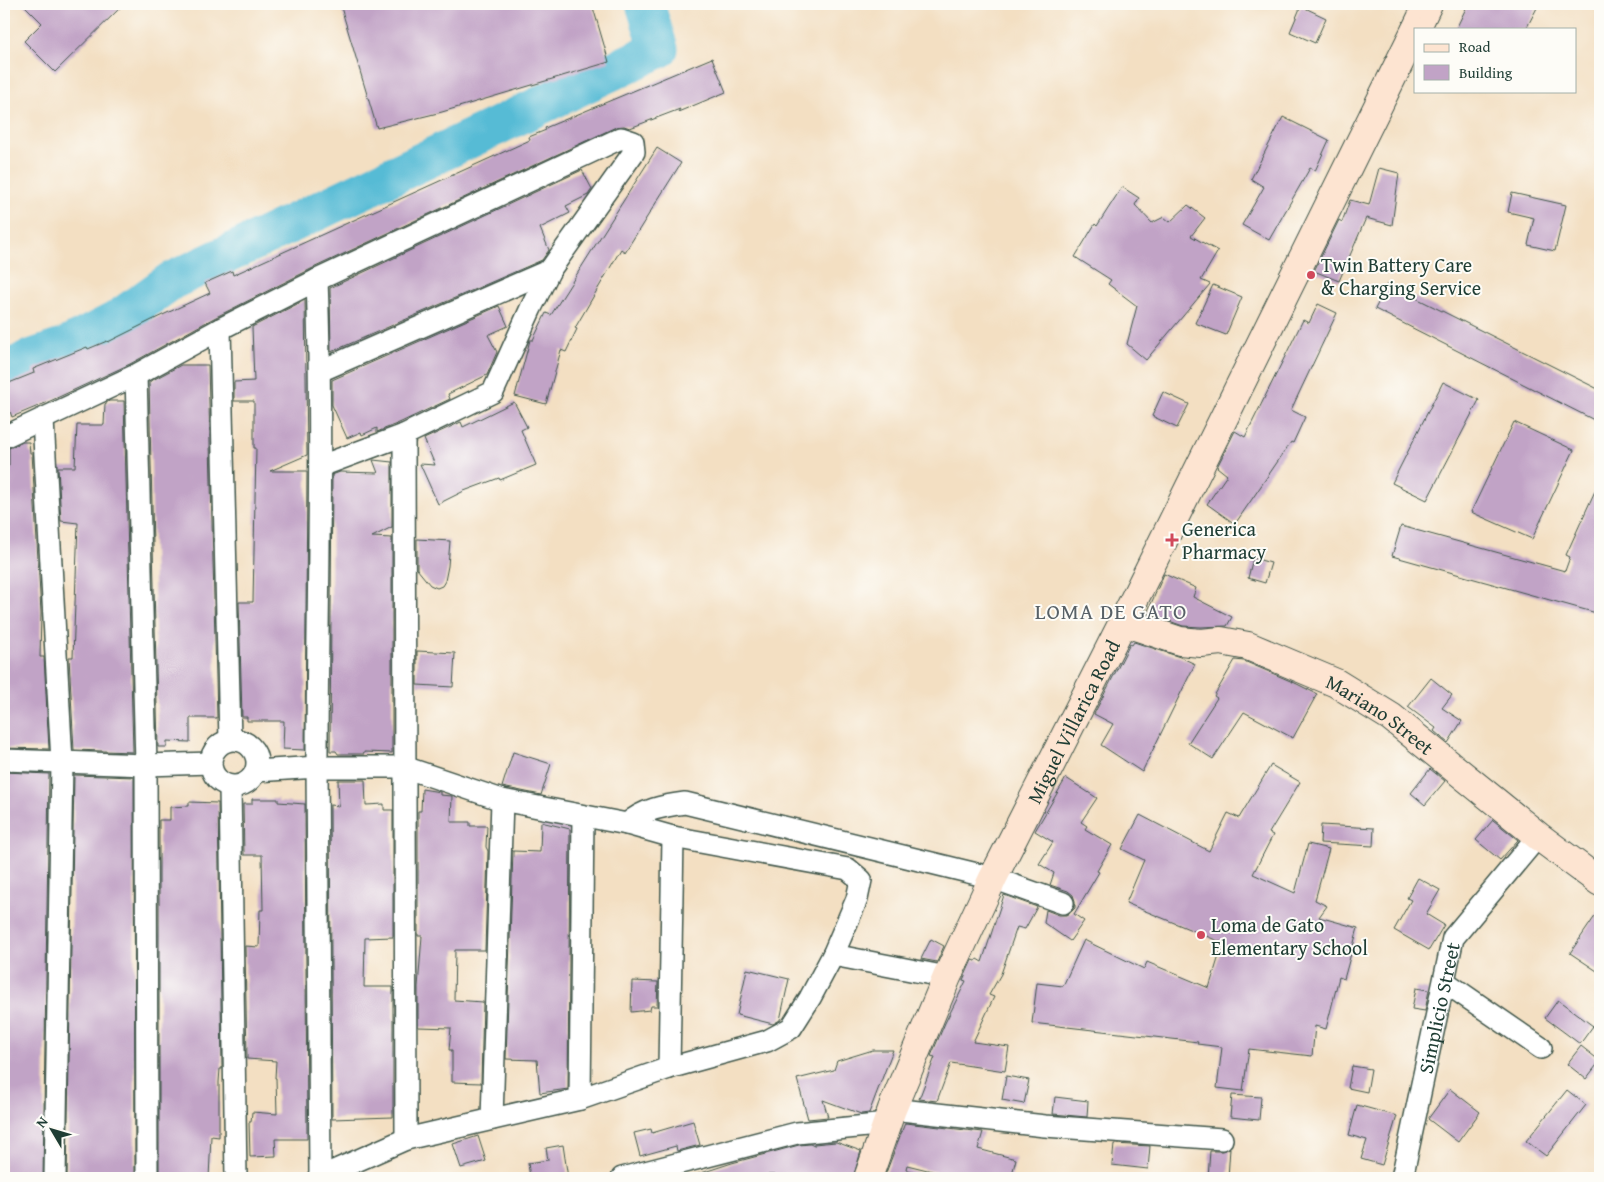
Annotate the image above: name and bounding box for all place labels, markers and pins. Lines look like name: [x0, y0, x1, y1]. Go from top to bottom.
place label: Twin Battery Care & Charging Service: [1321, 250, 1481, 302]
marker: Twin Battery Care & Charging Service: [1305, 269, 1317, 281]
place label: Generica Pharmacy: [1182, 514, 1266, 566]
marker: Generica Pharmacy: [1166, 534, 1178, 546]
place label: Loma de Gato Elementary School: [1211, 910, 1368, 962]
marker: Loma de Gato Elementary School: [1195, 929, 1207, 941]

